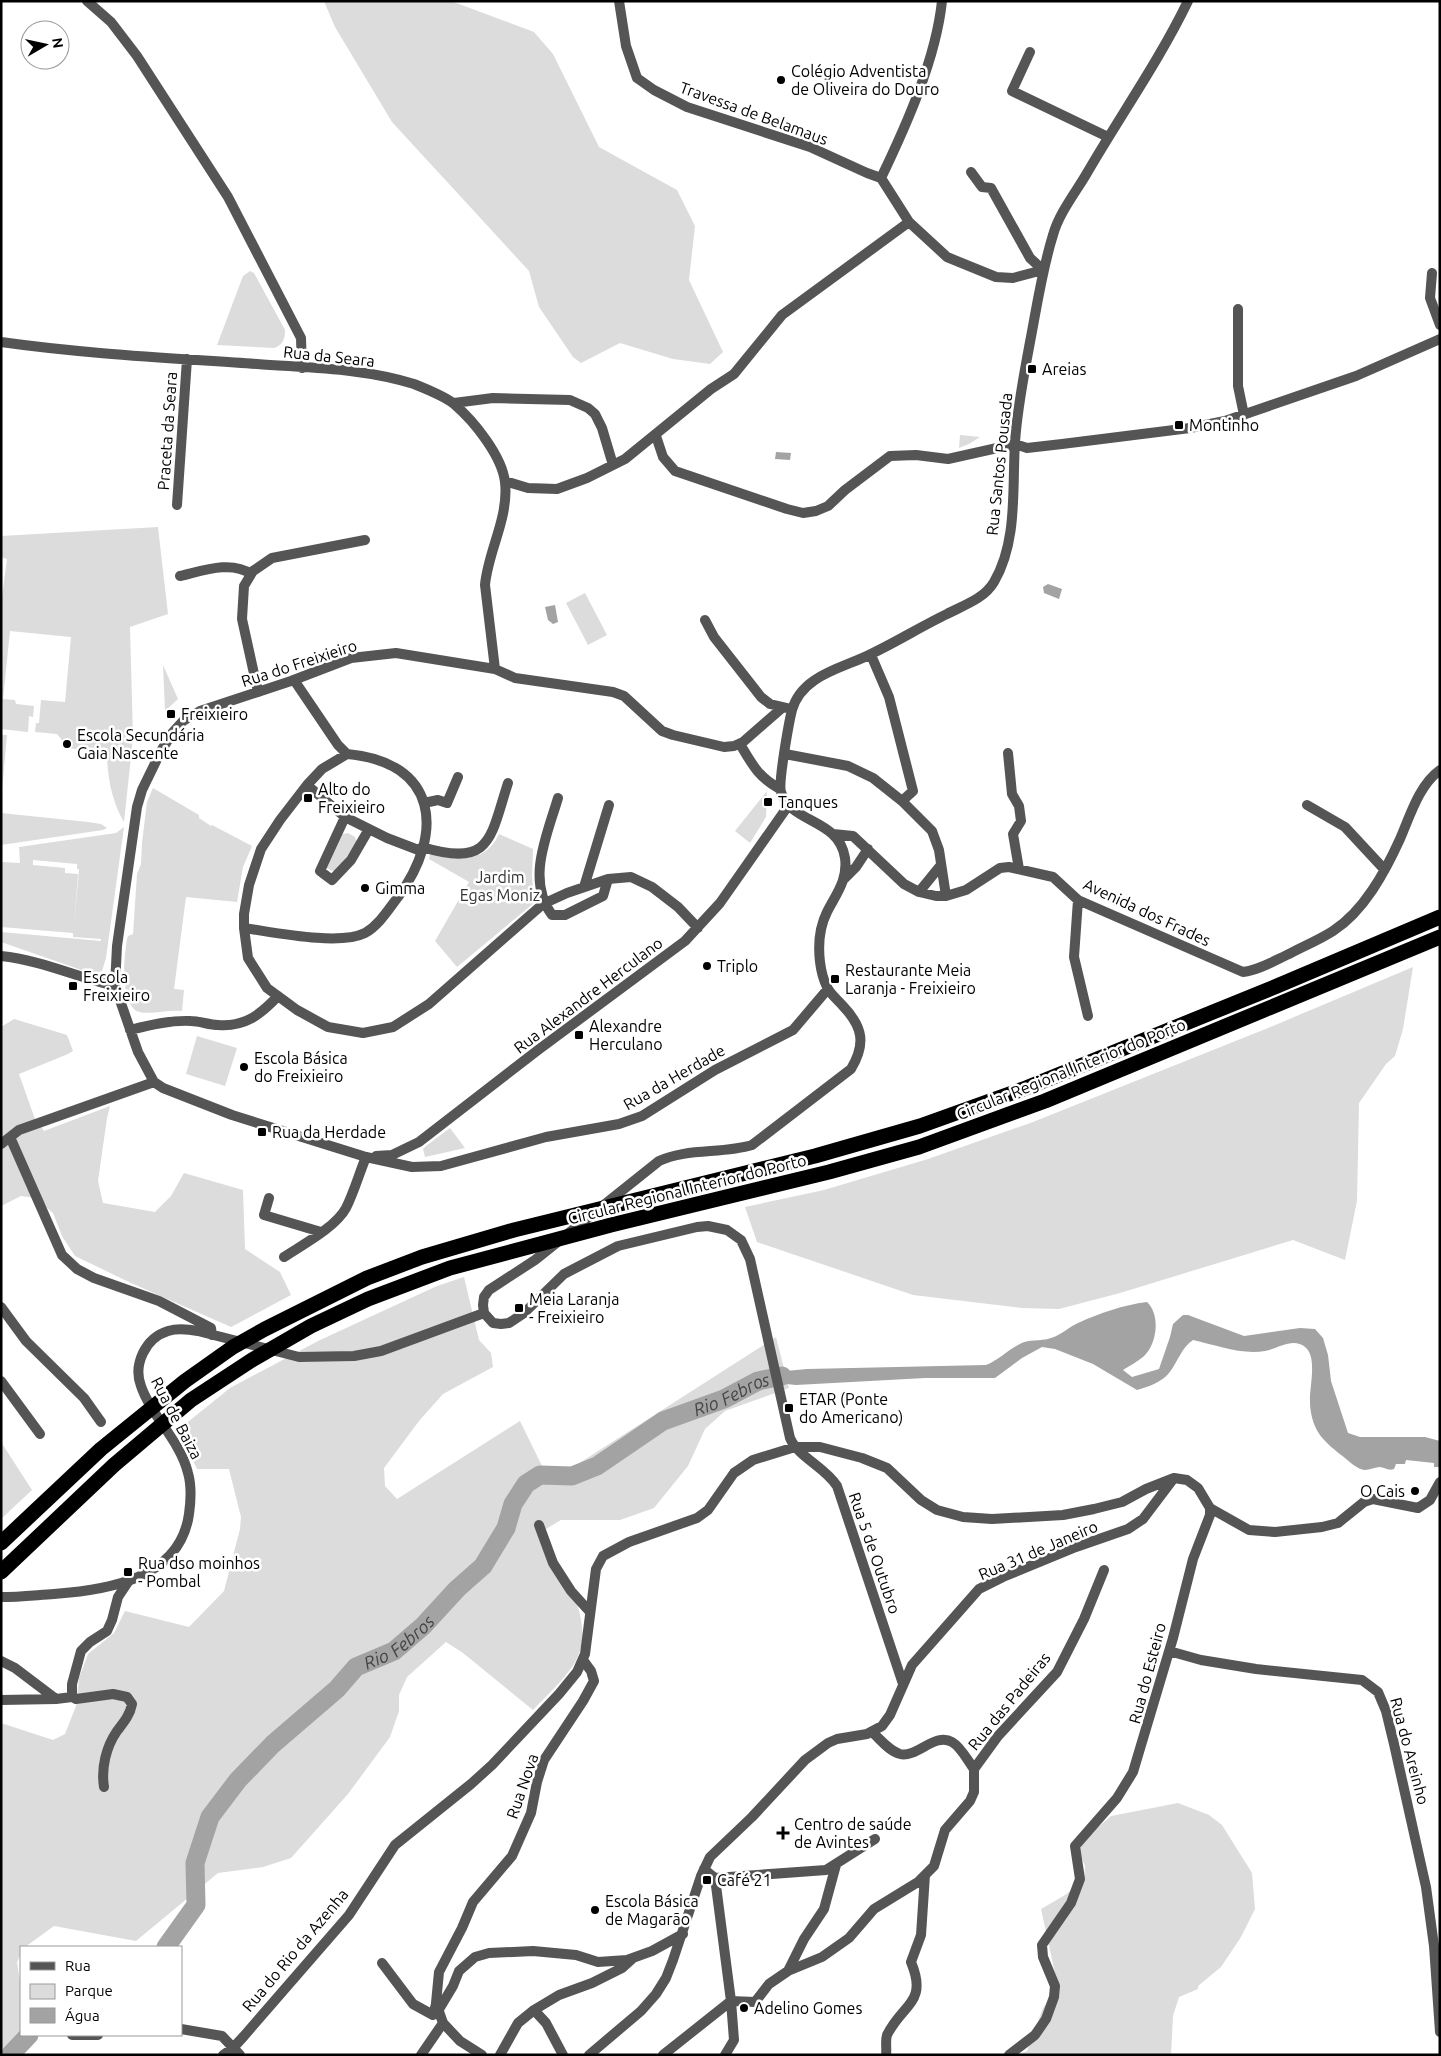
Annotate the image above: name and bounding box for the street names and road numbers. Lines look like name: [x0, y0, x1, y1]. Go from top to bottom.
street label: Travessa de Belamaus: [677, 78, 831, 148]
street label: Rua da Seara: [282, 342, 376, 370]
street label: Praceta da Seara: [154, 371, 180, 491]
street label: Rua Santos Pousada: [983, 392, 1015, 536]
street label: Rua do Freixieiro: [239, 636, 359, 690]
street label: Avenida dos Frades: [1081, 875, 1213, 949]
street label: Rua Alexandre Herculano: [510, 933, 666, 1057]
street label: Circular Regional Interior do Porto: [954, 1015, 1188, 1123]
street label: Rua da Herdade: [620, 1041, 728, 1113]
street label: Circular Regional Interior do Porto: [566, 1151, 808, 1227]
street label: Rua de Baiza: [148, 1374, 206, 1462]
street label: Rua 5 de Outubro: [846, 1490, 904, 1616]
street label: Rua 31 de Janeiro: [976, 1517, 1100, 1583]
street label: Rua do Esteiro: [1125, 1621, 1169, 1725]
street label: Rua das Padeiras: [964, 1649, 1054, 1753]
street label: Rua do Areinho: [1387, 1695, 1433, 1807]
street label: Rua Nova: [502, 1751, 542, 1821]
street label: Rua do Rio da Azenha: [238, 1885, 352, 2015]

